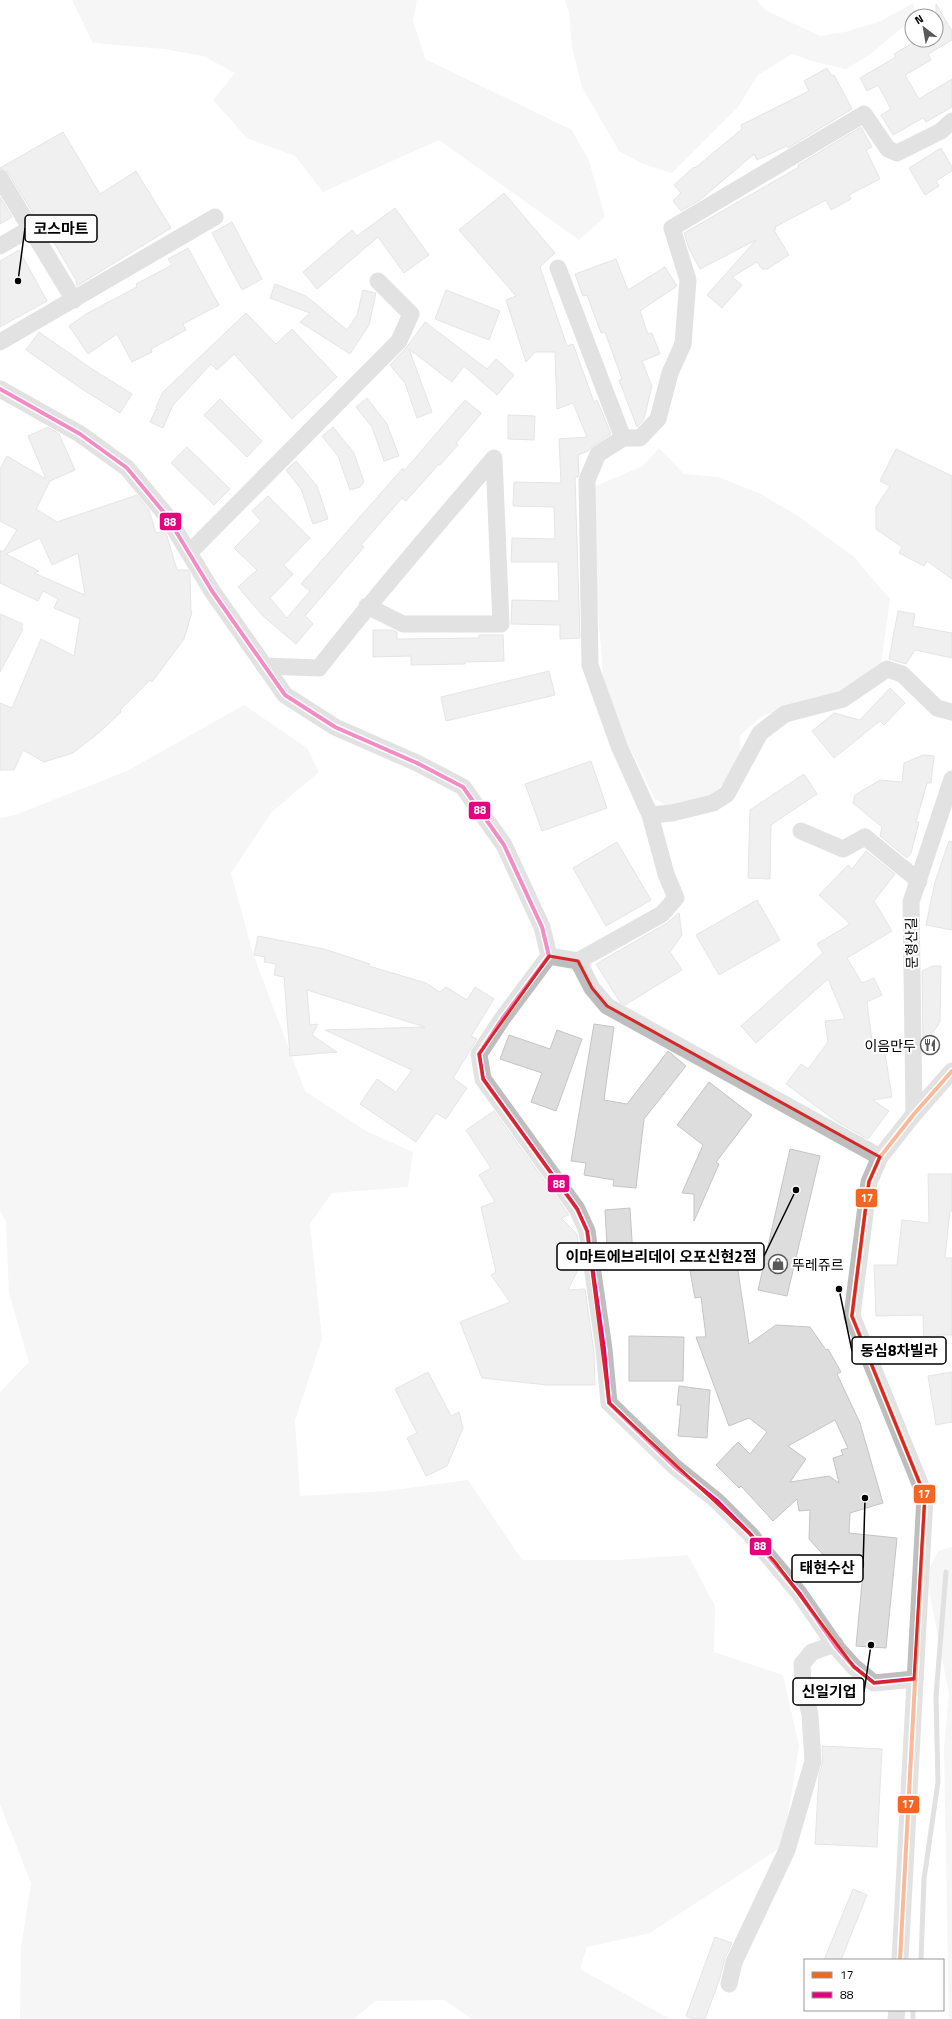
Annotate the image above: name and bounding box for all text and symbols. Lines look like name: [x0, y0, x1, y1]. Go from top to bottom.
north arrow: [904, 8, 944, 48]
text: N: [911, 11, 926, 28]
callout: 코스마트: [25, 215, 97, 242]
text: 코스마트: [33, 217, 89, 240]
line badge: 88: [159, 512, 182, 531]
text: 88: [164, 514, 176, 530]
line badge: 88: [468, 801, 491, 820]
text: 88: [474, 802, 486, 818]
street label: 문형산길: [900, 917, 922, 969]
restaurant icon: 이음만두: [919, 1034, 941, 1056]
place label: 이음만두: [864, 1035, 916, 1056]
line badge: 88: [547, 1174, 570, 1193]
text: 88: [553, 1176, 565, 1192]
line badge: 17: [855, 1188, 878, 1208]
text: 17: [861, 1190, 873, 1206]
callout: 이마트에브리데이 오포신현2점: [557, 1243, 764, 1270]
text: 이마트에브리데이 오포신현2점: [565, 1245, 757, 1268]
shop icon: 뚜레쥬르: [767, 1253, 789, 1275]
place label: 뚜레쥬르: [792, 1254, 844, 1275]
callout: 동심8차빌라: [852, 1337, 946, 1364]
text: 동심8차빌라: [860, 1339, 938, 1362]
line badge: 17: [913, 1484, 936, 1504]
text: 17: [918, 1486, 930, 1502]
line badge: 88: [749, 1537, 772, 1556]
text: 88: [754, 1538, 766, 1554]
callout: 태현수산: [792, 1555, 863, 1582]
text: 태현수산: [799, 1556, 855, 1579]
callout: 신일기업: [793, 1678, 864, 1705]
text: 신일기업: [801, 1680, 857, 1703]
line badge: 17: [897, 1795, 920, 1814]
text: 17: [902, 1796, 914, 1812]
legend: [804, 1959, 944, 2011]
text: 17: [840, 1965, 853, 1984]
text: 88: [840, 1985, 854, 2004]

